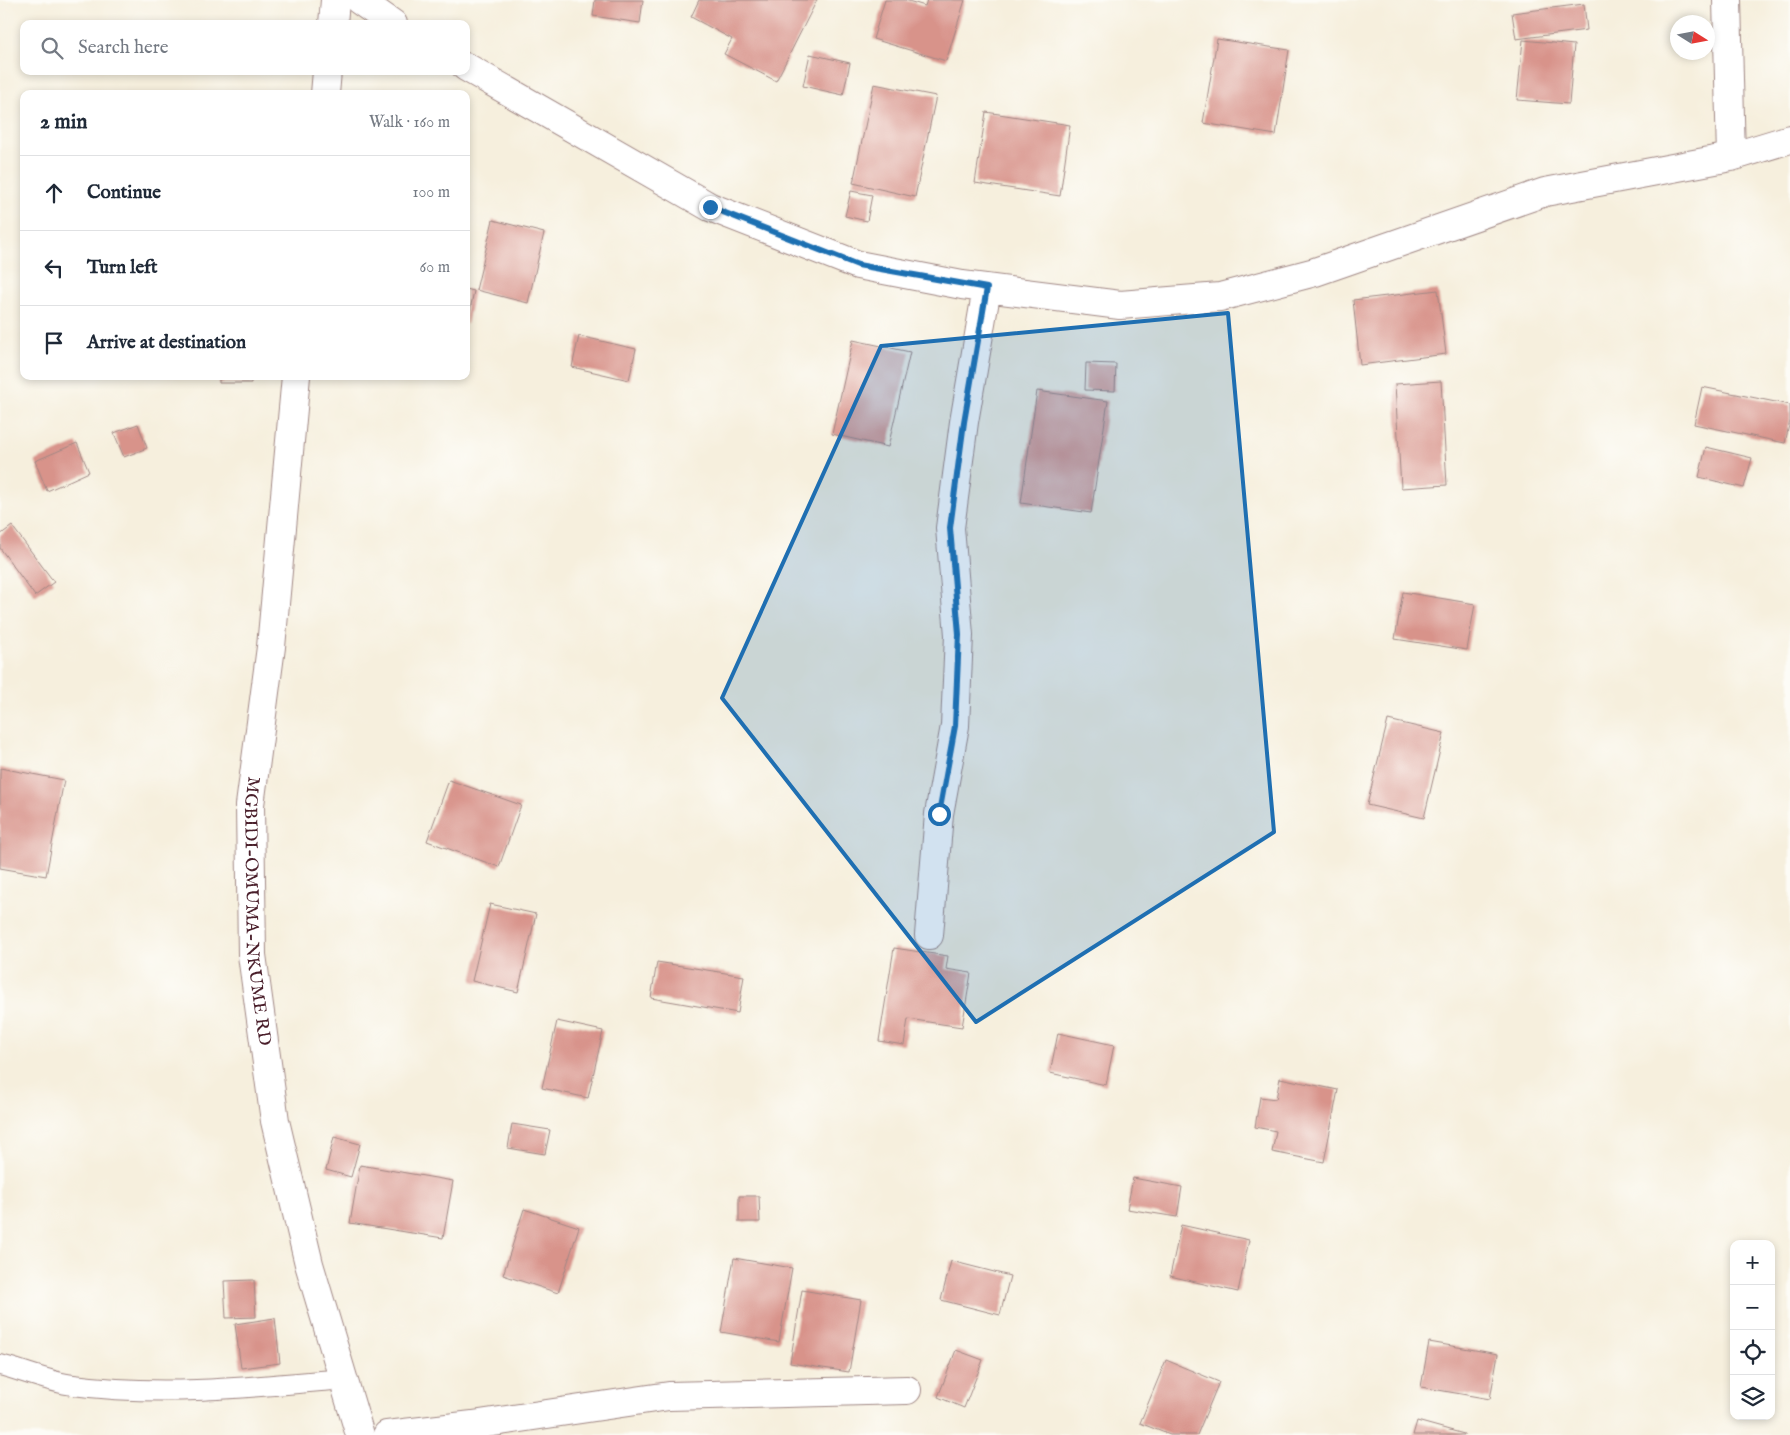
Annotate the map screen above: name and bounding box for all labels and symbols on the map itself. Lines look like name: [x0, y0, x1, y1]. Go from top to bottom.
north arrow: [1670, 15, 1715, 60]
route end: [699, 196, 722, 219]
street label: MGBIDI-OMUMA-NKUME RD: [238, 775, 276, 1047]
route start: [928, 803, 951, 826]

